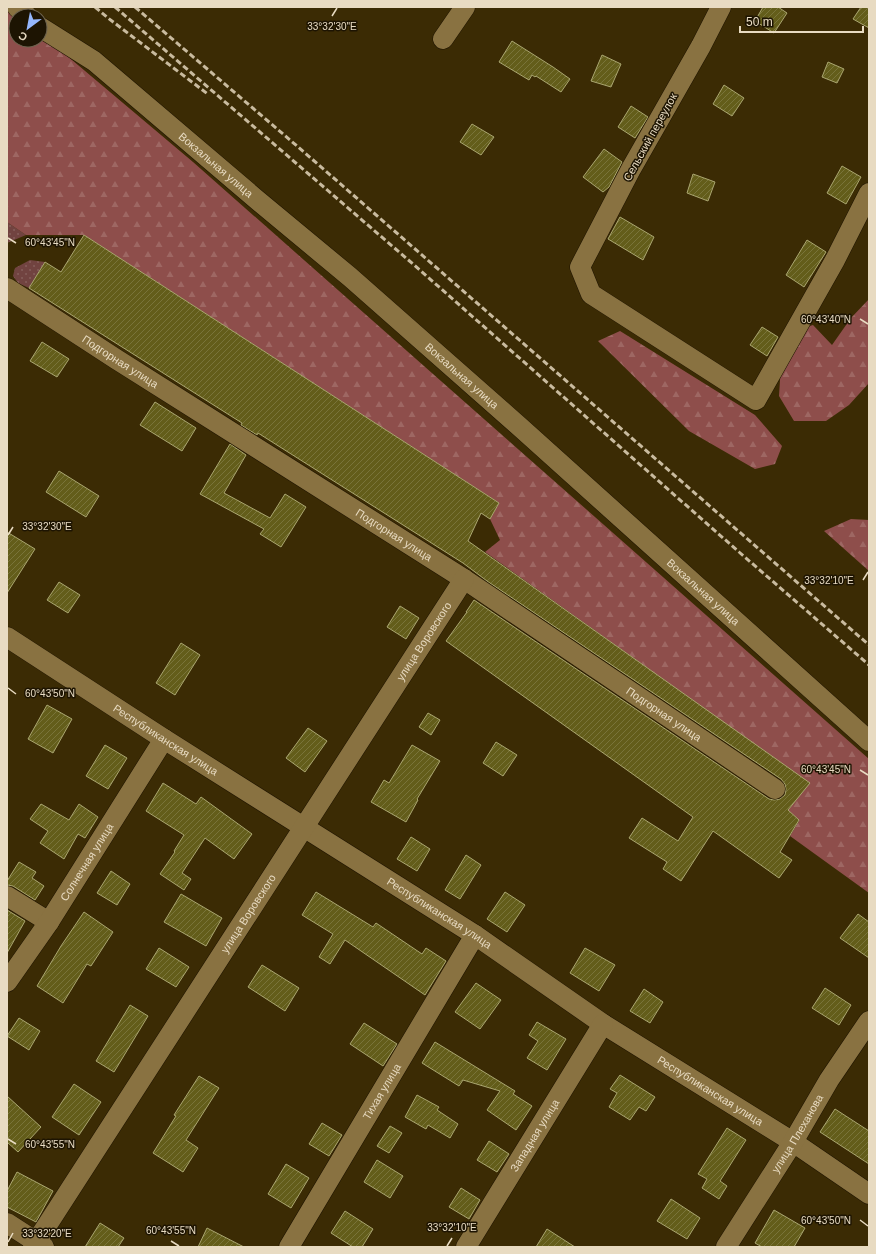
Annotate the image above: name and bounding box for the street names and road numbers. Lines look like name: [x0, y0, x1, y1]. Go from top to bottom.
street label: Сельский переулок: [621, 91, 679, 183]
street label: Вокзальная улица: [177, 130, 256, 200]
street label: Подгорная улица: [80, 333, 161, 391]
street label: Вокзальная улица: [423, 340, 501, 412]
street label: Подгорная улица: [354, 506, 435, 564]
street label: Вокзальная улица: [665, 556, 743, 628]
street label: улица Воровского: [394, 600, 454, 683]
street label: Подгорная улица: [624, 684, 704, 744]
street label: Республиканская улица: [111, 702, 221, 778]
street label: Солнечная улица: [58, 820, 116, 903]
street label: улица Воровского: [218, 872, 278, 955]
street label: Республиканская улица: [385, 875, 495, 951]
street label: Республиканская улица: [655, 1053, 766, 1128]
street label: Тихая улица: [360, 1061, 403, 1122]
street label: улица Плеханова: [769, 1092, 826, 1175]
street label: Западная улица: [508, 1096, 562, 1174]

